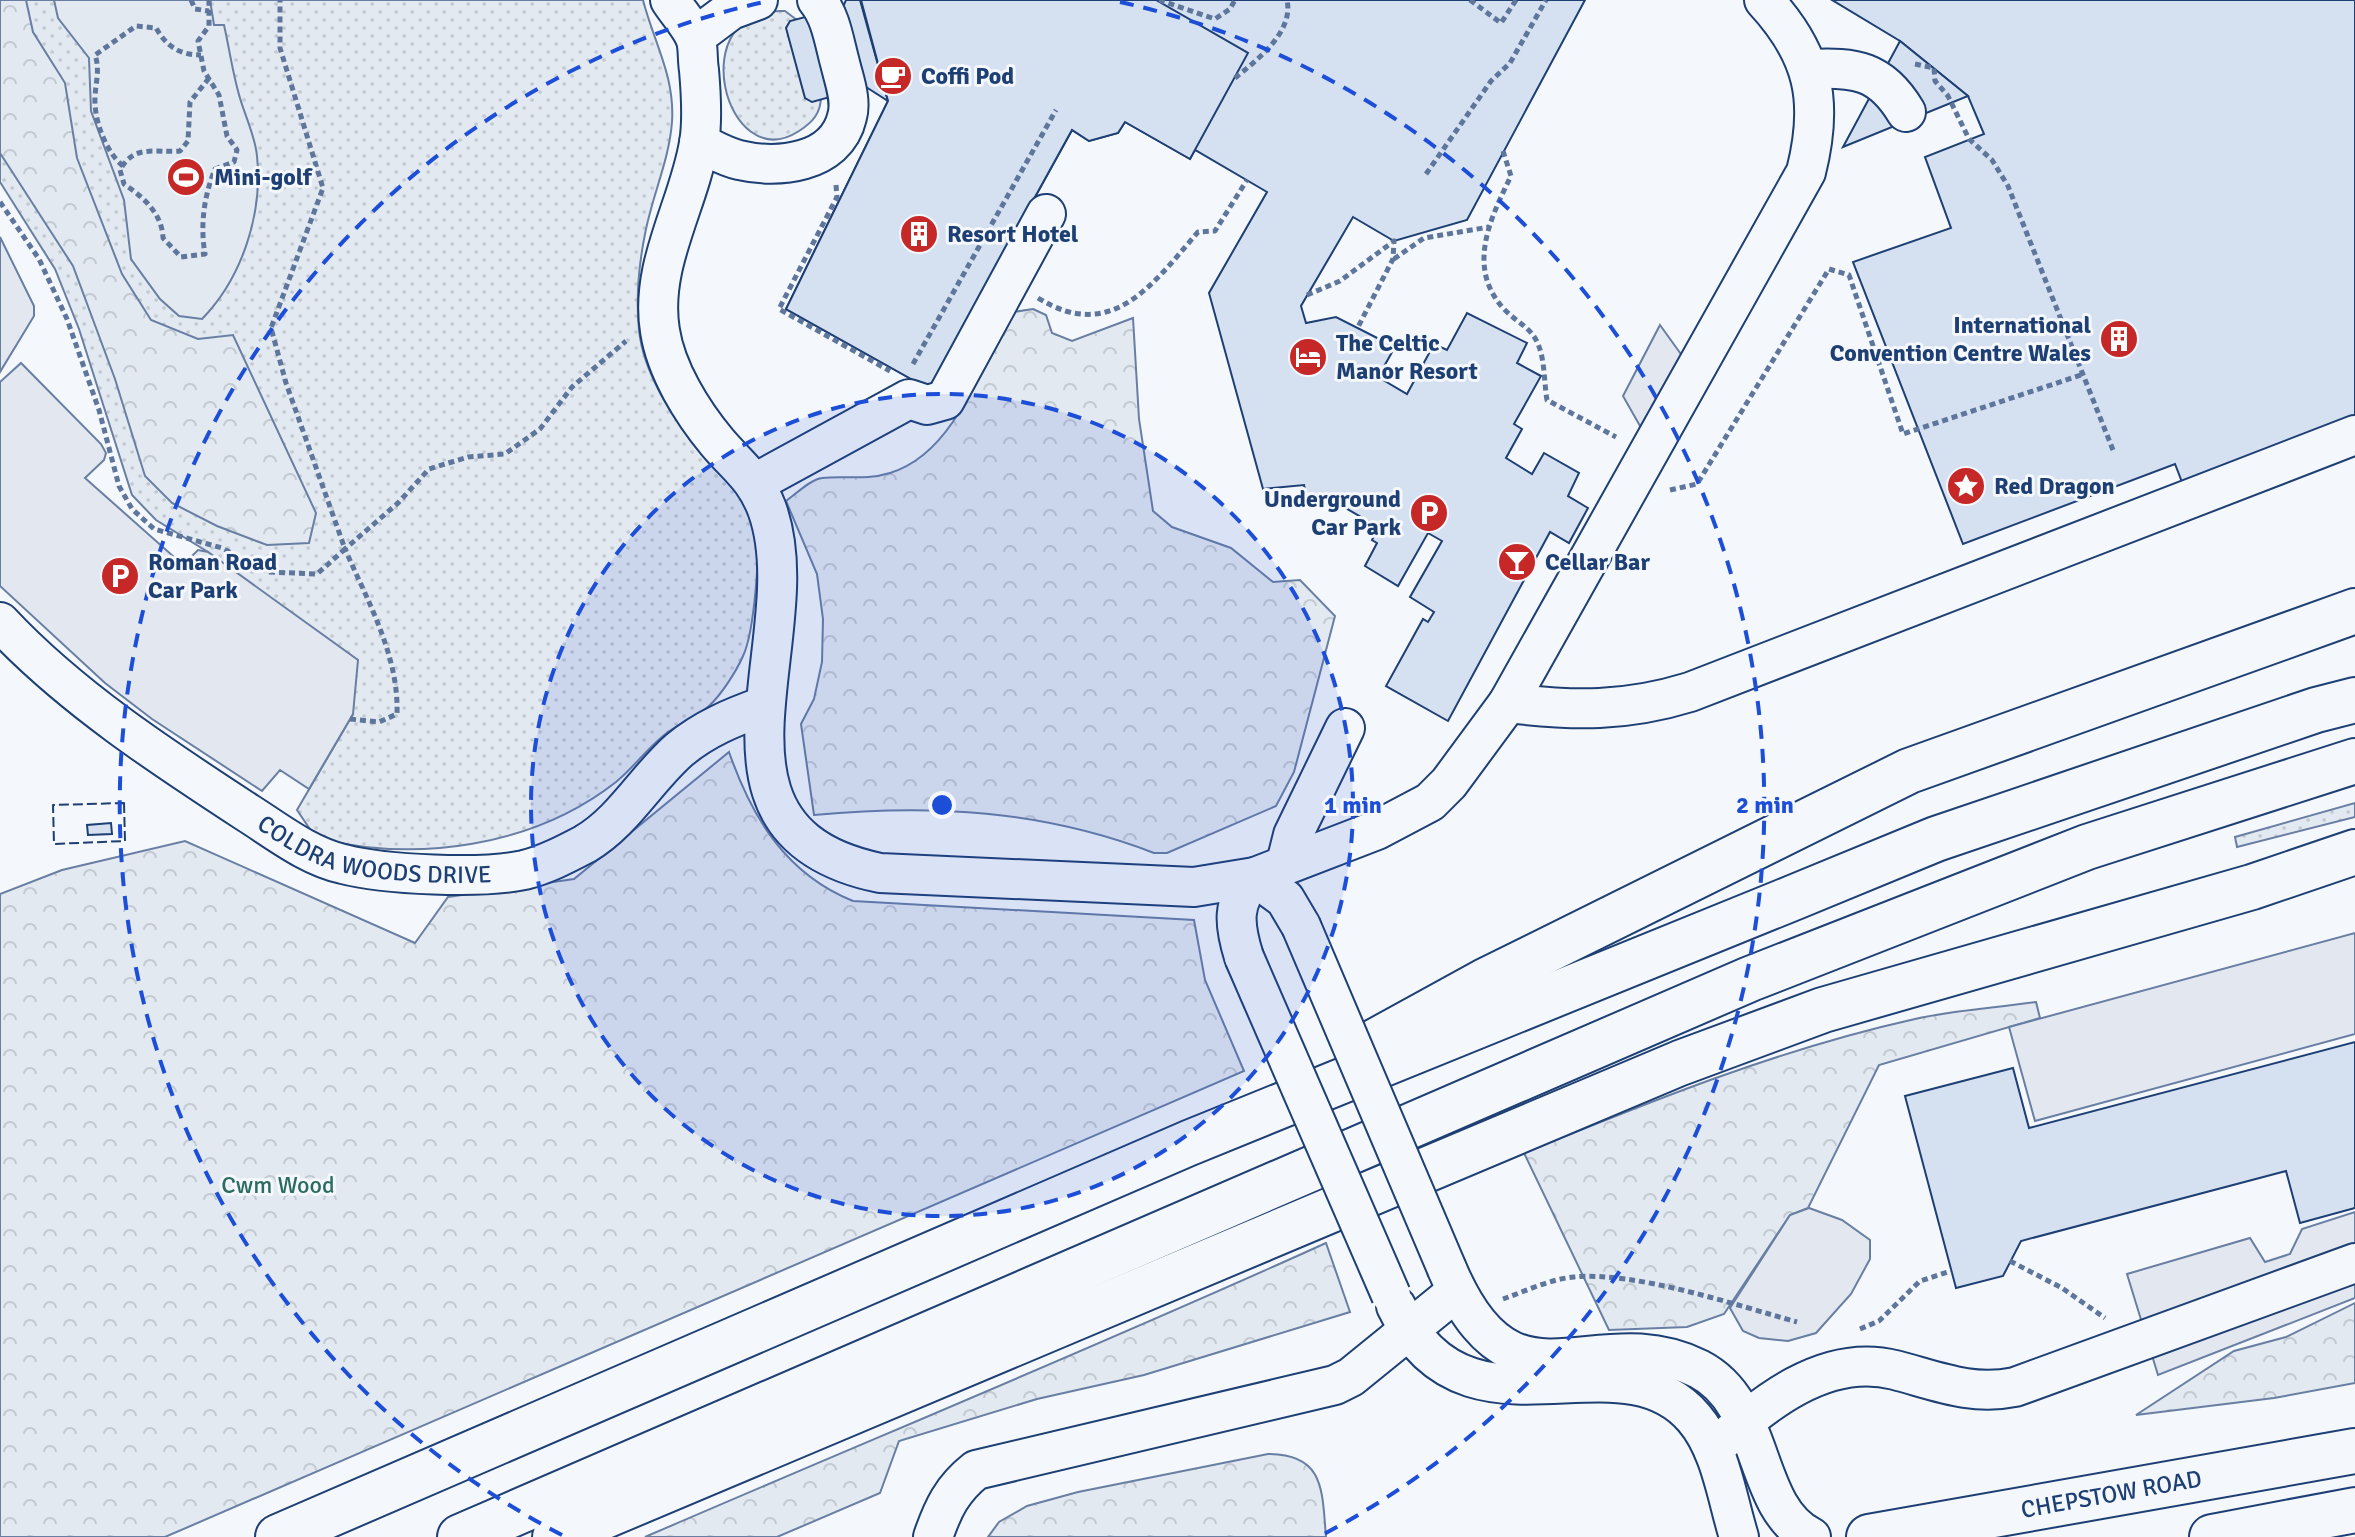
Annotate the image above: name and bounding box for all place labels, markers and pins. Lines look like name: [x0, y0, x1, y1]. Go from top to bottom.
cafe icon: Coffi Pod: [872, 55, 914, 97]
place label: Coffi Pod: [921, 61, 1014, 91]
sports icon: Mini-golf: [165, 156, 207, 198]
place label: Mini-golf: [214, 162, 313, 192]
building icon: Resort Hotel: [898, 213, 940, 255]
place label: Resort Hotel: [947, 219, 1079, 249]
place label: International Convention Centre Wales: [1830, 310, 2091, 368]
building icon: International Convention Centre Wales: [2098, 318, 2140, 360]
place label: The Celtic Manor Resort: [1336, 328, 1478, 386]
hotel icon: The Celtic Manor Resort: [1287, 336, 1329, 378]
place icon: Red Dragon: [1945, 465, 1987, 507]
place label: Red Dragon: [1994, 471, 2115, 501]
place label: Underground Car Park: [1264, 484, 1401, 542]
parking icon: Underground Car Park: [1408, 492, 1450, 534]
bar icon: Cellar Bar: [1496, 541, 1538, 583]
place label: Roman Road Car Park: [148, 547, 277, 605]
place label: Cellar Bar: [1545, 547, 1650, 577]
parking icon: Roman Road Car Park: [99, 555, 141, 597]
centre of rings: [928, 791, 956, 819]

